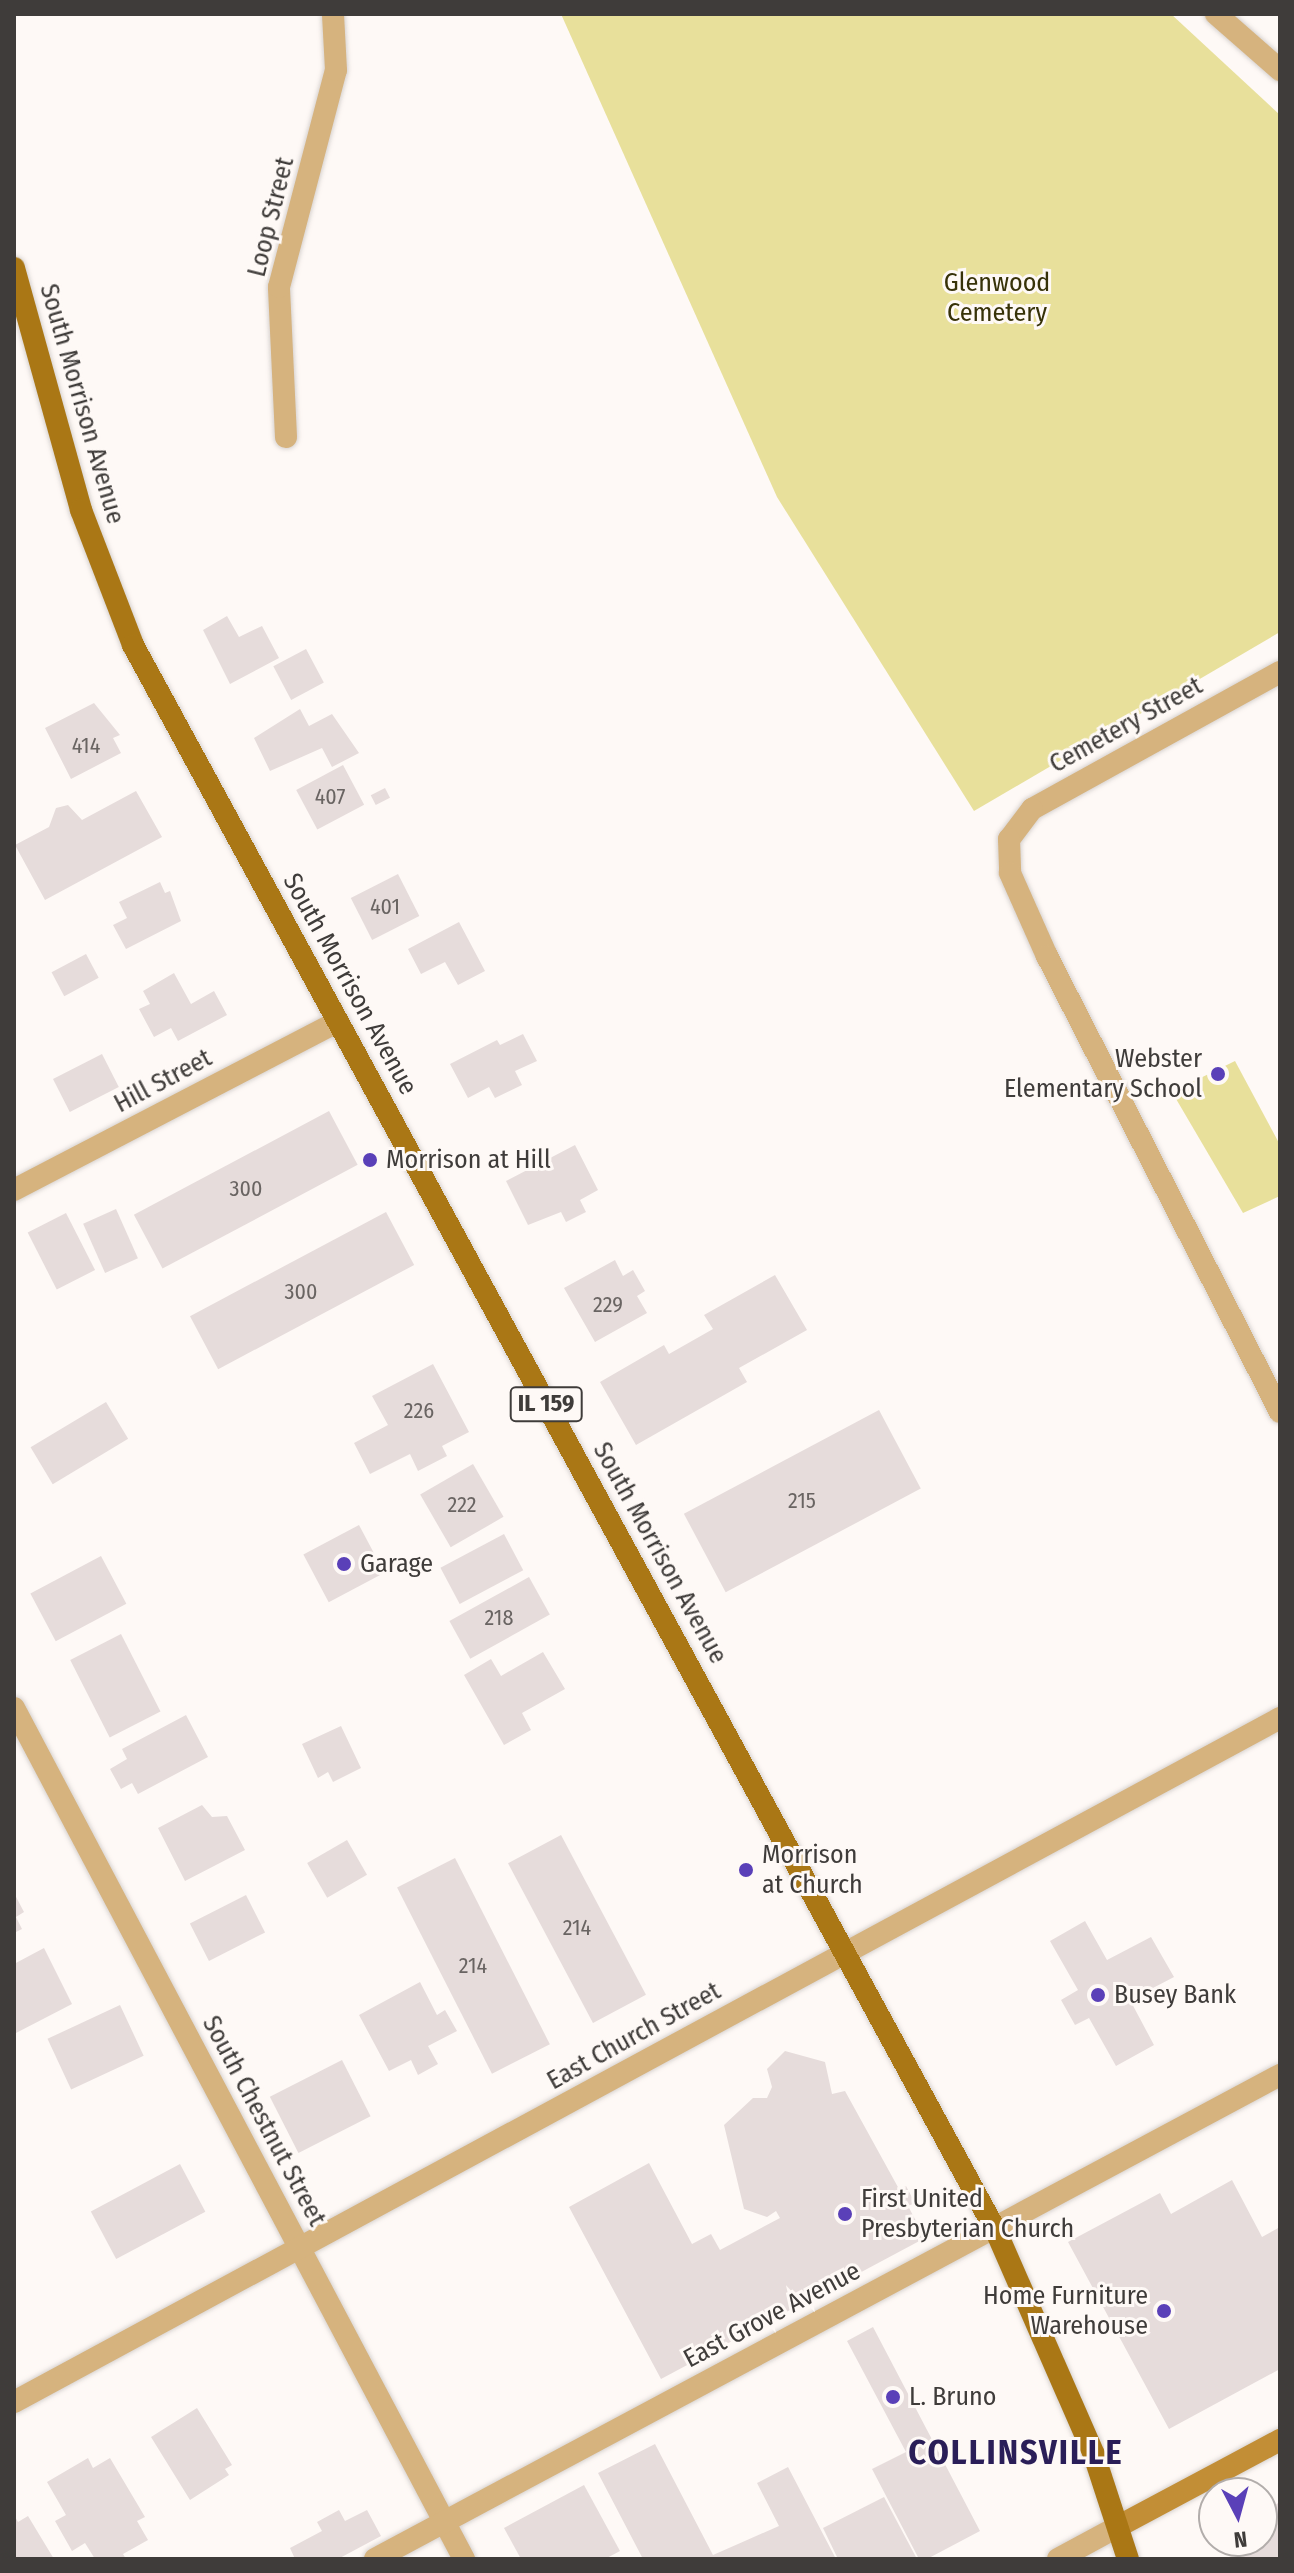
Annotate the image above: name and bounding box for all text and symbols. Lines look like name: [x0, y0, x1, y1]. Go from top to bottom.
street label: Loop Street: [241, 154, 301, 280]
park label: Glenwood Cemetery: [944, 267, 1050, 328]
street label: South Morrison Avenue: [33, 280, 131, 528]
street label: Cemetery Street: [1044, 670, 1208, 780]
house number: 414: [72, 733, 100, 759]
house number: 407: [315, 784, 345, 810]
street label: South Morrison Avenue: [276, 868, 424, 1100]
house number: 401: [370, 894, 400, 920]
street label: Hill Street: [109, 1042, 217, 1120]
place label: Webster Elementary School: [1004, 1043, 1202, 1104]
marker: Webster Elementary School: [1209, 1065, 1227, 1083]
place label: Morrison at Hill: [386, 1144, 551, 1176]
marker: Morrison at Hill: [361, 1151, 379, 1169]
house number: 300: [230, 1176, 262, 1202]
house number: 300: [285, 1279, 317, 1305]
house number: 229: [593, 1292, 623, 1318]
road number: IL 159: [508, 1384, 584, 1424]
house number: 226: [404, 1398, 434, 1424]
street label: South Morrison Avenue: [586, 1437, 734, 1669]
house number: 215: [788, 1488, 816, 1514]
house number: 222: [447, 1492, 477, 1518]
place label: Garage: [360, 1548, 433, 1580]
marker: Garage: [335, 1555, 353, 1573]
house number: 218: [485, 1605, 513, 1631]
place label: Morrison at Church: [762, 1839, 863, 1900]
marker: Morrison at Church: [737, 1861, 755, 1879]
house number: 214: [563, 1915, 591, 1941]
house number: 214: [459, 1953, 487, 1979]
street label: East Church Street: [542, 1975, 726, 2097]
place label: Busey Bank: [1114, 1979, 1236, 2011]
marker: Busey Bank: [1089, 1986, 1107, 2004]
street label: South Chestnut Street: [195, 2011, 333, 2231]
place label: First United Presbyterian Church: [861, 2183, 1074, 2244]
marker: First United Presbyterian Church: [836, 2205, 854, 2223]
street label: East Grove Avenue: [678, 2255, 866, 2375]
place label: Home Furniture Warehouse: [983, 2280, 1148, 2342]
marker: Home Furniture Warehouse: [1155, 2302, 1173, 2320]
place label: L. Bruno: [909, 2381, 996, 2413]
marker: L. Bruno: [884, 2388, 902, 2406]
district label: COLLINSVILLE: [908, 2433, 1124, 2473]
north arrow: [1198, 2477, 1278, 2557]
text: N: [1232, 2525, 1248, 2553]

